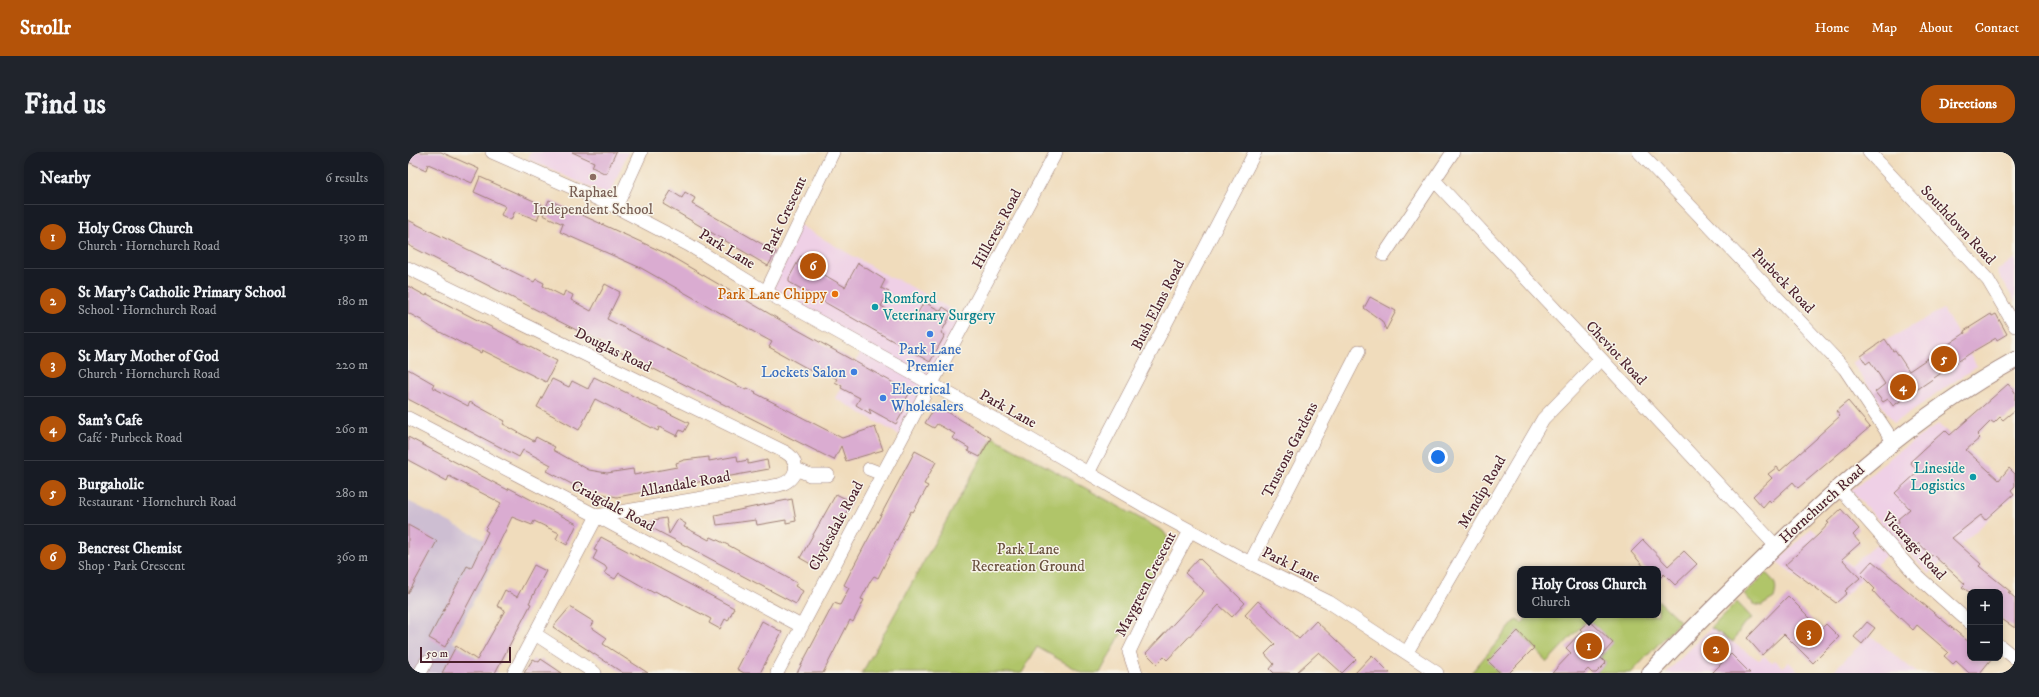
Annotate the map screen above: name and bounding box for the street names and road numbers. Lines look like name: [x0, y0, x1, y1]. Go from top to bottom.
street label: Park Crescent: [759, 173, 811, 257]
street label: Southdown Road: [1916, 181, 2000, 269]
street label: Hillcrest Road: [968, 185, 1026, 272]
street label: Park Lane: [695, 225, 759, 273]
street label: Purbeck Road: [1747, 245, 1819, 318]
street label: Bush Elms Road: [1127, 256, 1189, 353]
street label: Cheviot Road: [1581, 317, 1651, 389]
street label: Douglas Road: [571, 323, 655, 377]
street label: Park Lane: [976, 386, 1040, 432]
street label: Trustons Gardens: [1258, 399, 1322, 501]
street label: Mendip Road: [1454, 452, 1511, 532]
street label: Hornchurch Road: [1775, 460, 1869, 547]
street label: Allandale Road: [638, 467, 732, 501]
street label: Craigdale Road: [568, 476, 658, 536]
street label: Clydesdale Road: [804, 477, 868, 574]
street label: Vicarage Road: [1877, 507, 1951, 584]
street label: Maygreen Crescent: [1111, 528, 1181, 640]
street label: Park Lane: [1259, 543, 1323, 587]

